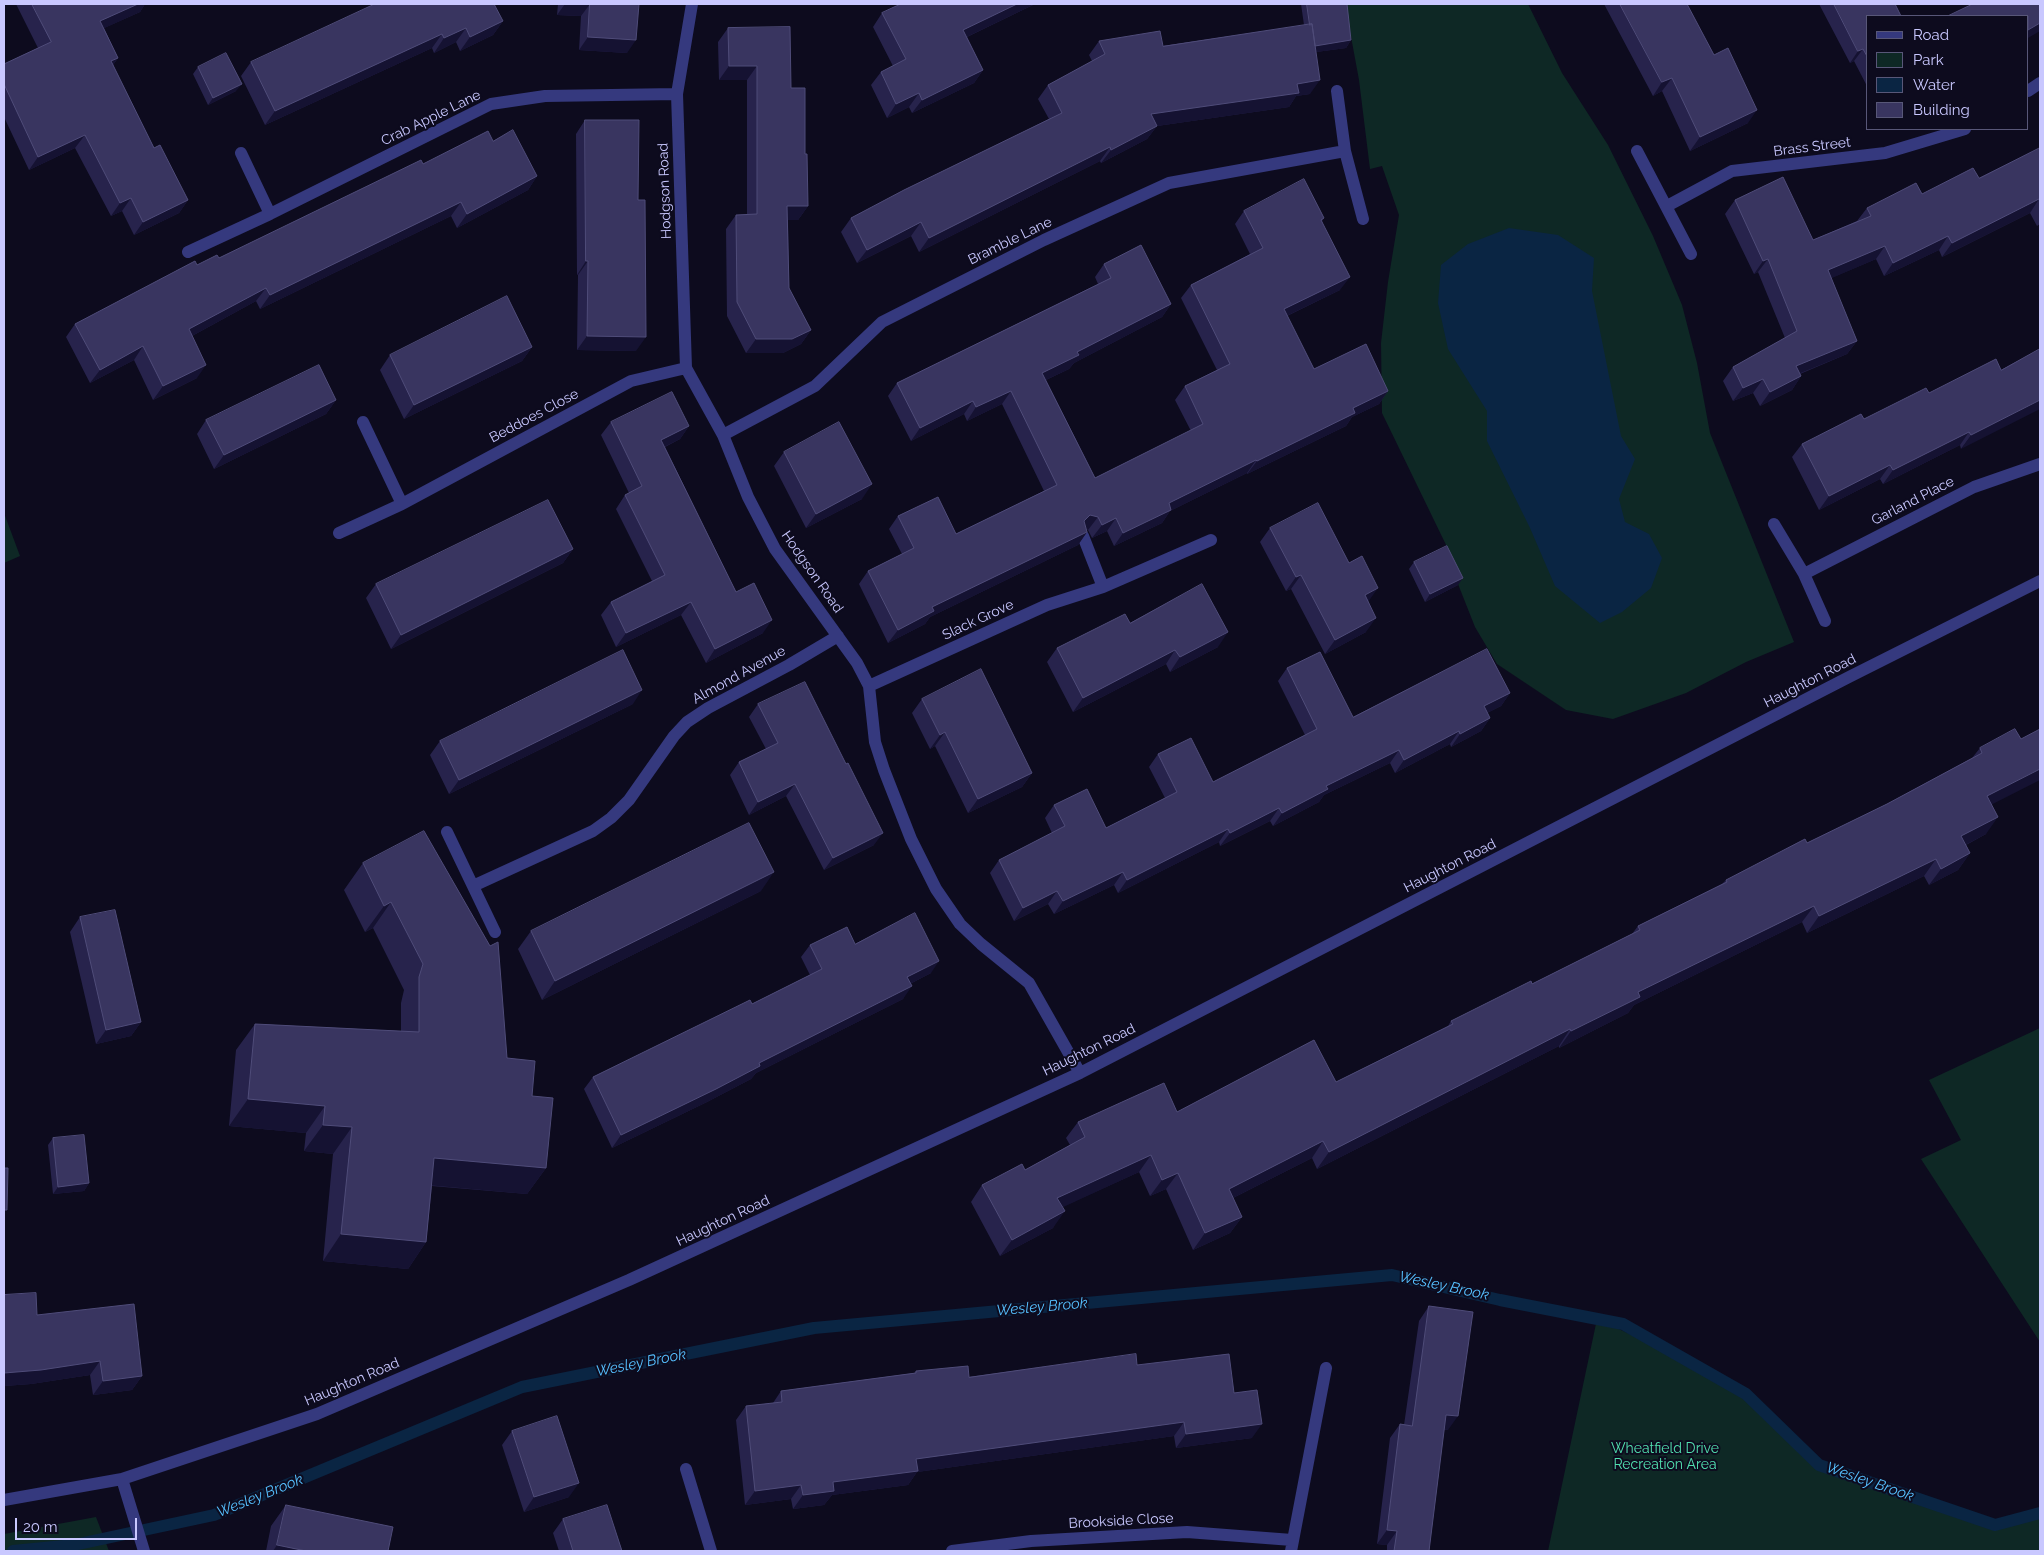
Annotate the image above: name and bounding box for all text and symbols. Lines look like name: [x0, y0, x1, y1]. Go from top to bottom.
legend: [1866, 15, 2029, 130]
text: Road: [1913, 26, 1949, 44]
text: Park: [1913, 51, 1944, 69]
text: Water: [1913, 76, 1955, 94]
street label: Crab Apple Lane: [378, 87, 484, 149]
text: Building: [1913, 101, 1970, 119]
street label: Brass Street: [1772, 134, 1852, 160]
street label: Hodgson Road: [655, 143, 675, 239]
street label: Bramble Lane: [965, 213, 1055, 269]
street label: Beddoes Close: [487, 385, 581, 447]
street label: Garland Place: [1869, 473, 1957, 529]
street label: Hodgson Road: [777, 528, 847, 616]
street label: Slack Grove: [940, 596, 1016, 644]
street label: Almond Avenue: [689, 642, 789, 708]
street label: Haughton Road: [1761, 651, 1859, 711]
street label: Haughton Road: [1401, 836, 1499, 896]
street label: Haughton Road: [1040, 1020, 1138, 1080]
street label: Haughton Road: [674, 1192, 772, 1250]
water label: Wesley Brook: [1397, 1268, 1491, 1304]
water label: Wesley Brook: [996, 1294, 1088, 1320]
water label: Wesley Brook: [594, 1345, 688, 1381]
street label: Haughton Road: [302, 1355, 402, 1409]
park label: Wheatfield Drive Recreation Area: [1611, 1441, 1719, 1474]
water label: Wesley Brook: [1824, 1459, 1916, 1505]
water label: Wesley Brook: [214, 1470, 306, 1522]
scale bar: [18, 1508, 140, 1540]
street label: Brookside Close: [1068, 1510, 1174, 1532]
text: 20 m: [23, 1518, 58, 1536]

